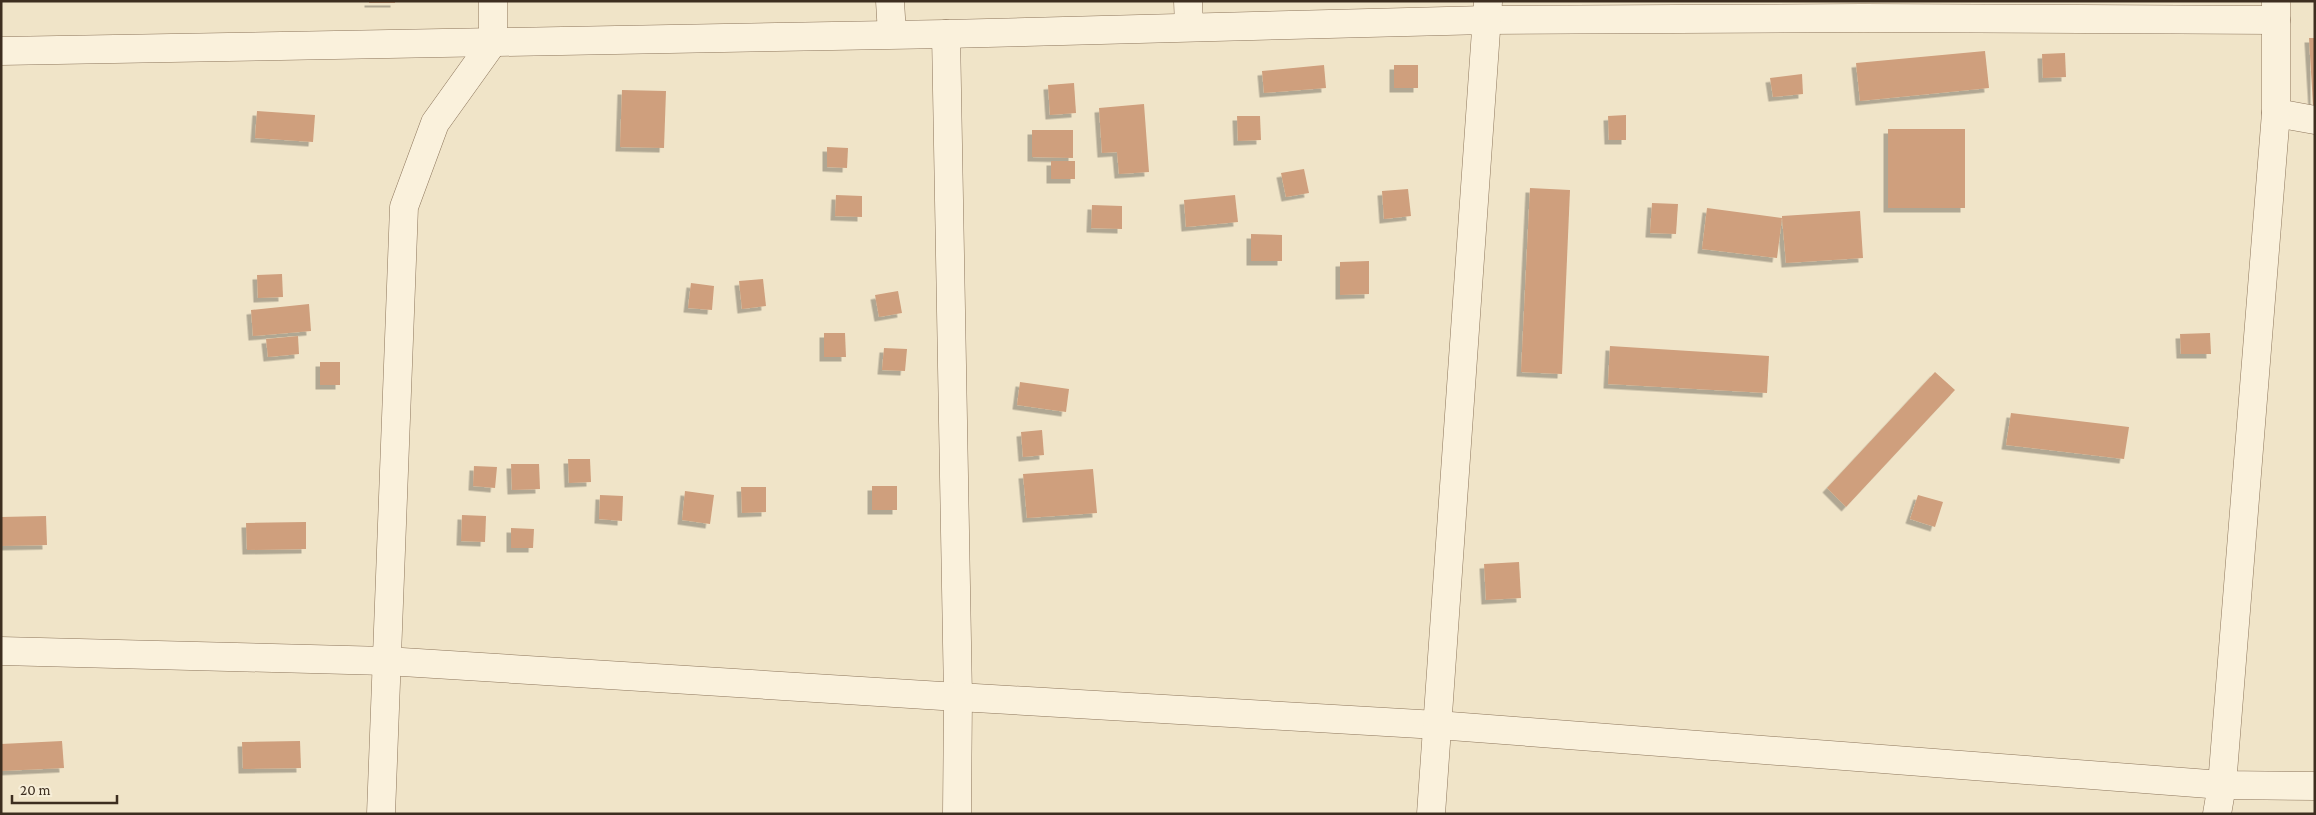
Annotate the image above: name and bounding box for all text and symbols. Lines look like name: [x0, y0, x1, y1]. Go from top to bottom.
scale bar: [12, 772, 118, 804]
text: 20 m: [20, 782, 51, 798]

